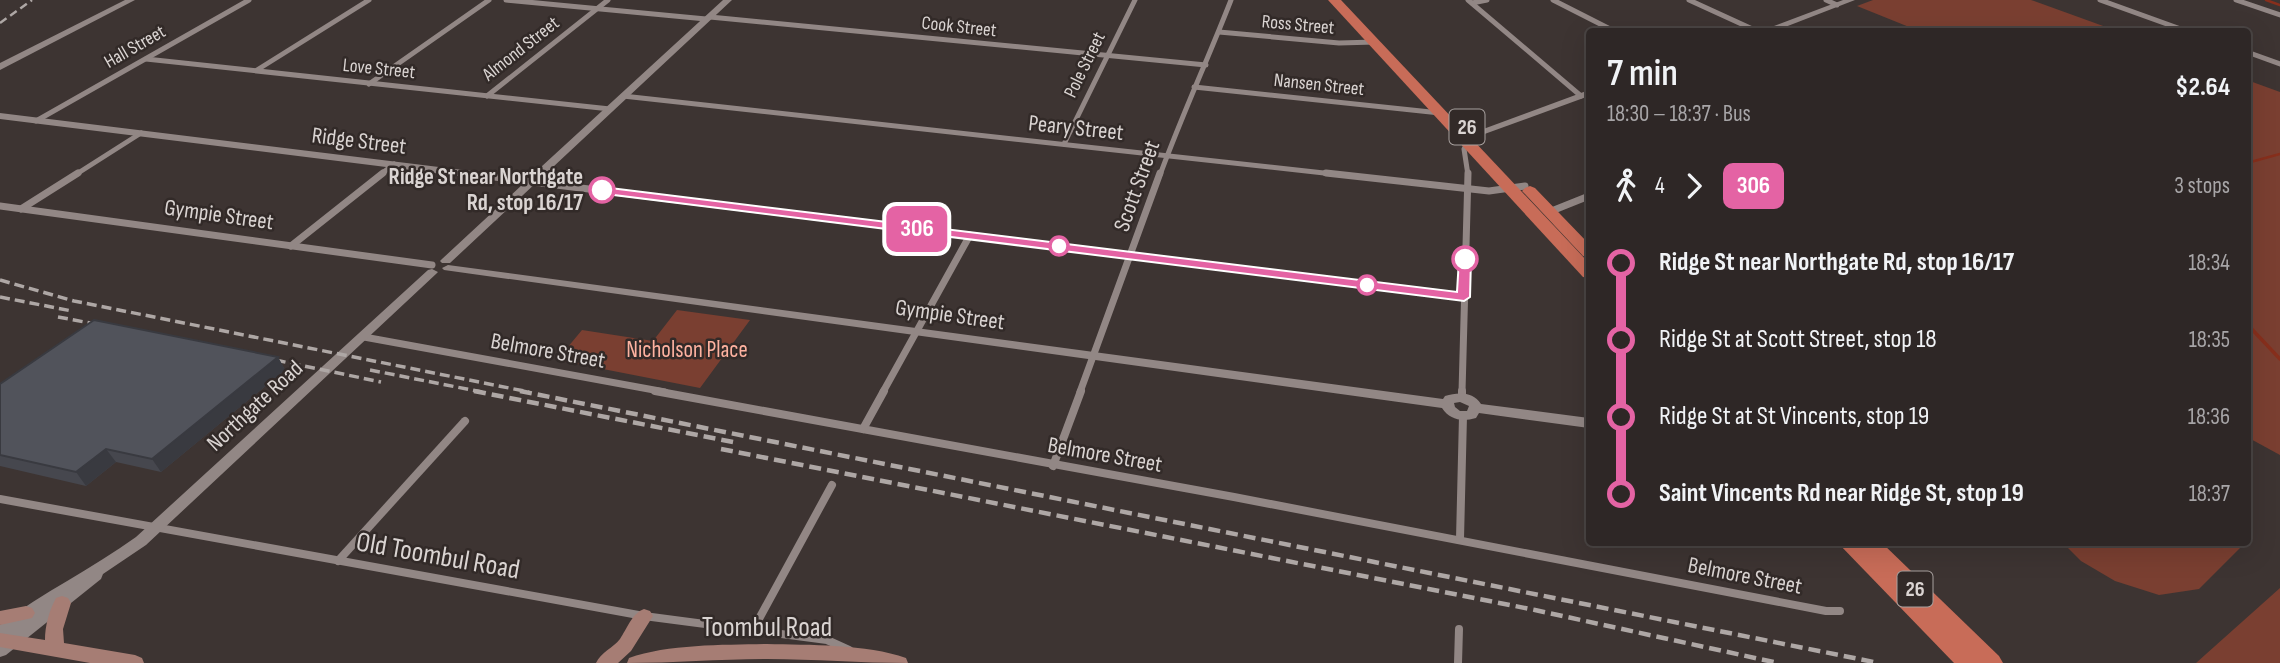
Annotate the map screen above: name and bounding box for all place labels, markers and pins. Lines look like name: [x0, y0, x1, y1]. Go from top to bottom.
place label: Ridge St near Northgate Rd, stop 16/17: [389, 163, 583, 217]
marker: Ridge St near Northgate Rd, stop 16/17: [589, 177, 615, 203]
unlabelled marker: [1049, 236, 1069, 256]
unlabelled marker: [1452, 246, 1478, 272]
unlabelled marker: [1357, 275, 1377, 295]

